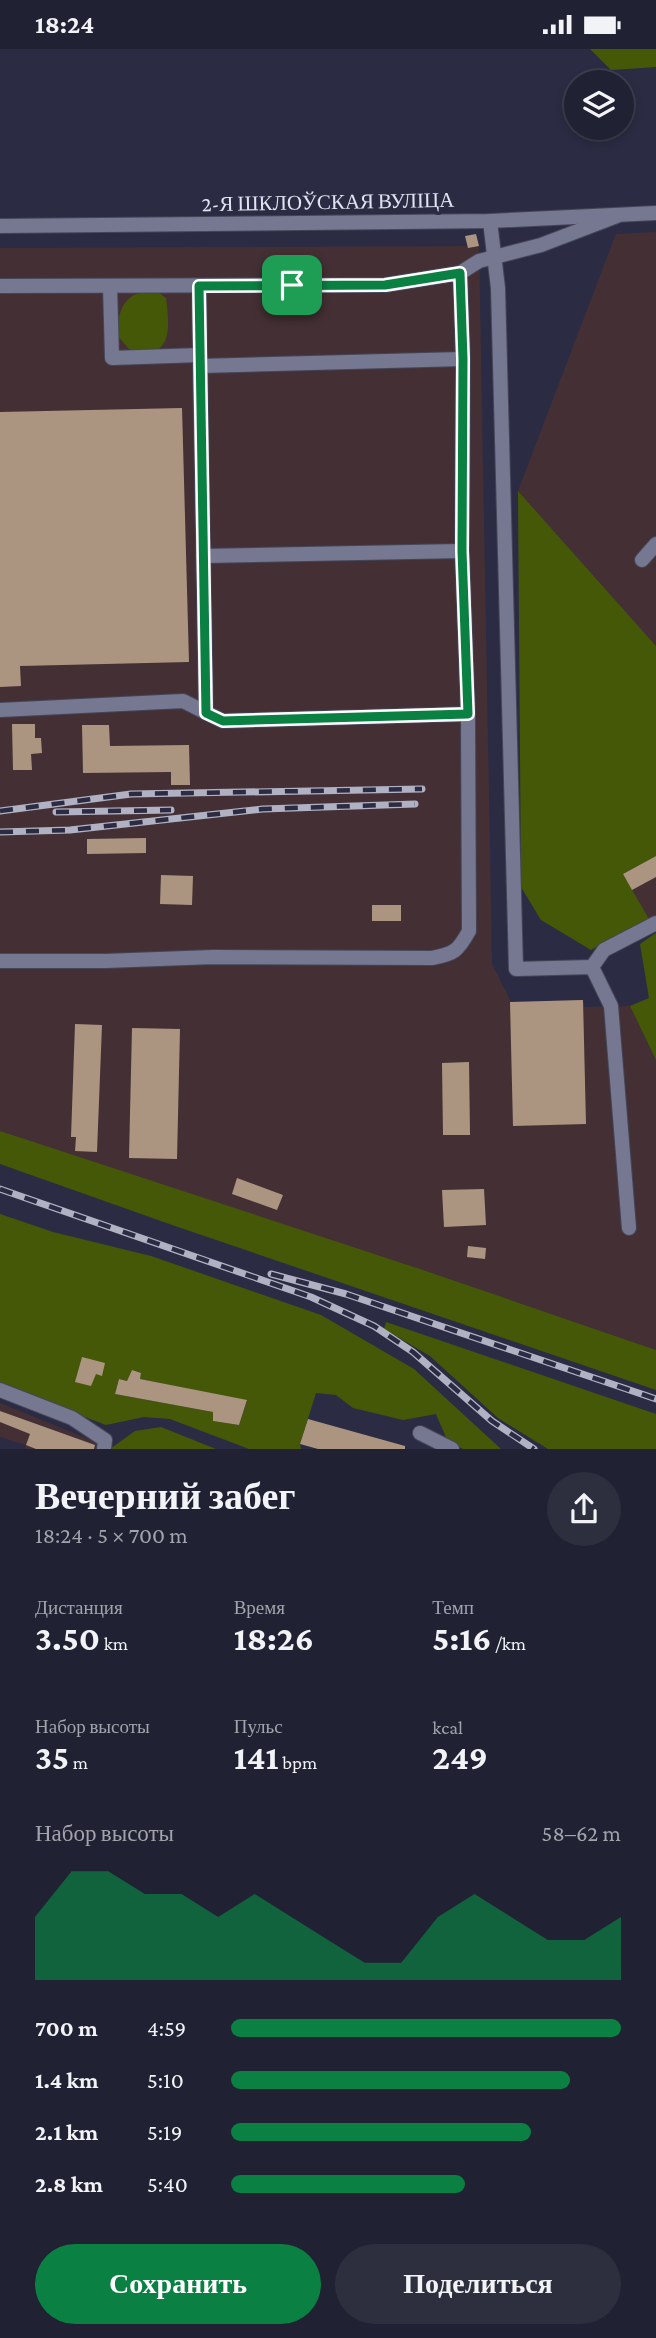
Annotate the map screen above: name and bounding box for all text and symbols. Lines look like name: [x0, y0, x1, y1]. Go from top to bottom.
text: 18:24: [35, 10, 94, 39]
map controls: [564, 70, 634, 140]
button: layers: [564, 70, 634, 140]
street label: 2-Я ШКЛОЎСКАЯ ВУЛІЦА: [202, 188, 455, 216]
pin: [262, 255, 322, 315]
icon: arrive: [273, 266, 311, 304]
button: share: [547, 1472, 621, 1546]
text: Вечерний забег: [35, 1475, 296, 1517]
text: 18:24 · 5 × 700 m: [35, 1522, 188, 1548]
text: Дистанция: [35, 1597, 123, 1618]
text: Время: [234, 1597, 285, 1618]
text: Темп: [432, 1597, 474, 1618]
text: 3.50: [35, 1619, 100, 1658]
text: 18:26: [234, 1619, 314, 1658]
text: 5:16: [432, 1619, 491, 1658]
text: km: [100, 1633, 128, 1654]
text: /km: [491, 1633, 526, 1654]
text: Набор высоты: [35, 1716, 150, 1737]
text: Пульс: [234, 1716, 283, 1737]
text: kcal: [432, 1717, 463, 1738]
text: 35: [35, 1738, 69, 1777]
text: 141: [234, 1738, 279, 1777]
text: 249: [432, 1738, 488, 1777]
text: m: [69, 1752, 88, 1773]
text: bpm: [279, 1752, 317, 1773]
text: Набор высоты: [35, 1820, 174, 1846]
text: 58–62 m: [542, 1820, 621, 1846]
text: 700 m: [35, 2015, 98, 2041]
text: 4:59: [147, 2015, 186, 2041]
text: 1.4 km: [35, 2067, 98, 2093]
text: 5:10: [147, 2067, 184, 2093]
text: 2.1 km: [35, 2119, 98, 2145]
text: 5:19: [147, 2119, 182, 2145]
text: 2.8 km: [35, 2171, 103, 2197]
text: 5:40: [147, 2171, 188, 2197]
button: Сохранить: [35, 2244, 321, 2324]
button: Поделиться: [335, 2244, 621, 2324]

